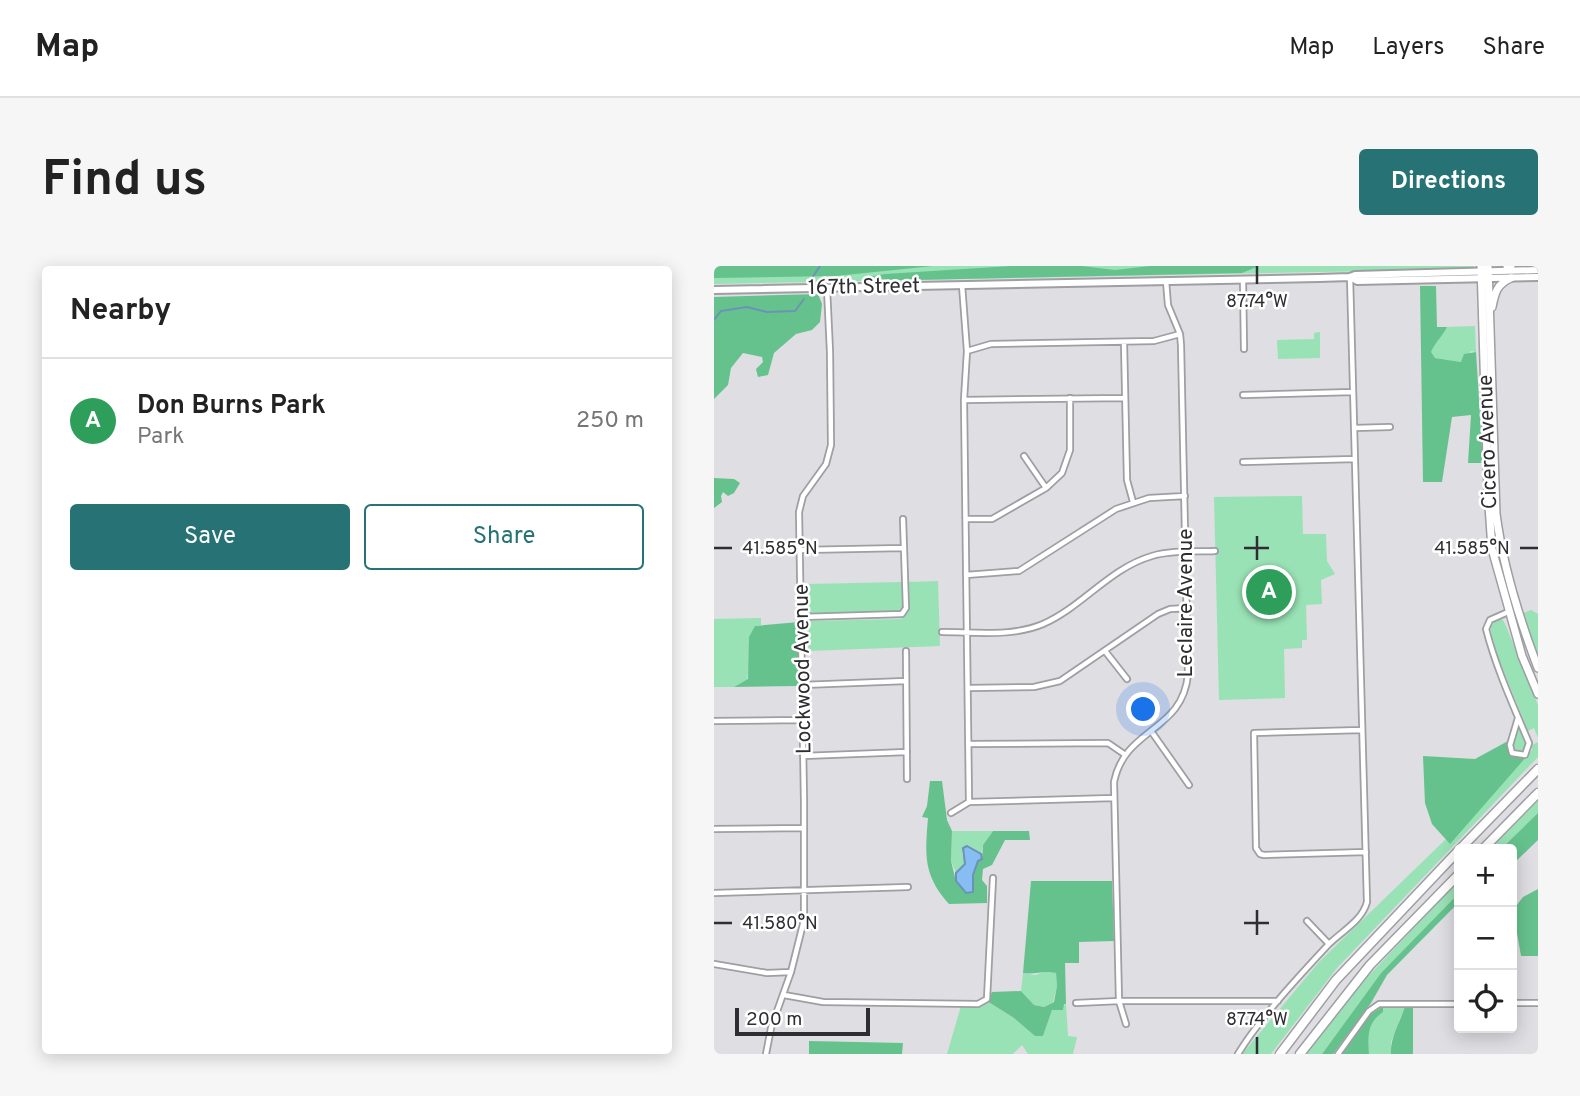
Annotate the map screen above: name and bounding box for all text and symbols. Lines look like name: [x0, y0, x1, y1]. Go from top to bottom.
text: Map: [35, 27, 99, 69]
text: Map: [1289, 33, 1334, 63]
text: Layers: [1372, 33, 1444, 63]
text: Share: [1482, 33, 1545, 63]
button: Directions: [1359, 149, 1538, 215]
text: Find us: [42, 151, 207, 213]
street label: 167th Street: [808, 273, 920, 302]
text: 87.74°W: [1226, 291, 1288, 314]
text: Nearby: [70, 293, 171, 330]
street label: Cicero Avenue: [1473, 374, 1504, 510]
text: Don Burns Park: [137, 390, 326, 423]
text: A: [85, 407, 101, 436]
text: 250 m: [576, 407, 644, 436]
text: Park: [137, 423, 184, 452]
button: Save: [70, 504, 350, 570]
button: Share: [364, 504, 644, 570]
street label: Leclaire Avenue: [1173, 528, 1200, 678]
text: 41.585°N: [742, 538, 818, 561]
text: 41.585°N: [1434, 538, 1510, 561]
pin: A: [1246, 566, 1292, 618]
street label: Lockwood Avenue: [789, 584, 818, 754]
your location: [1126, 692, 1160, 726]
map controls: [1454, 844, 1517, 1033]
button: +: [1454, 844, 1517, 907]
button: −: [1454, 907, 1517, 970]
text: 41.580°N: [742, 913, 818, 936]
button: locate: [1454, 970, 1517, 1033]
scale bar: [735, 1005, 870, 1037]
text: 200 m: [746, 1008, 802, 1032]
text: 87.74°W: [1226, 1009, 1288, 1032]

